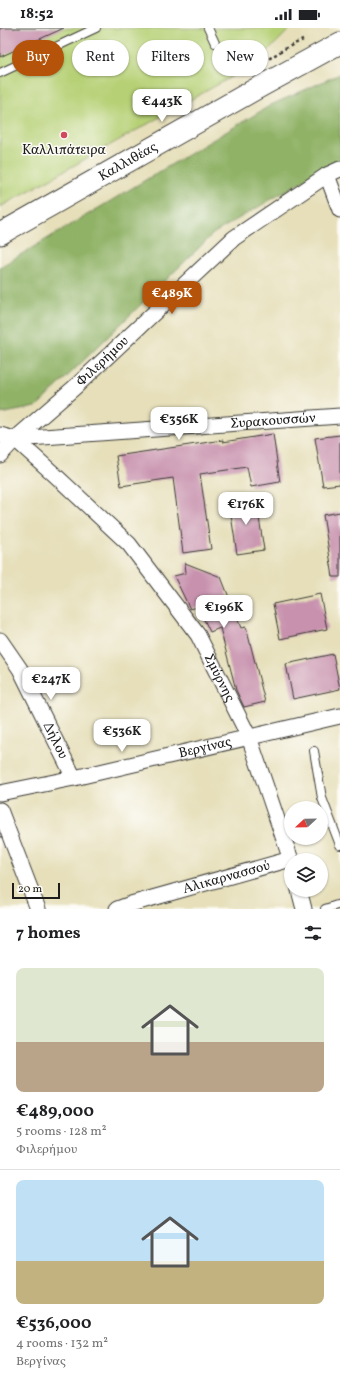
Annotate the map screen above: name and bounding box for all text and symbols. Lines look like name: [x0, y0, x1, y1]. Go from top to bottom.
text: 18:52: [20, 4, 53, 25]
chip: Buy: [12, 40, 64, 76]
chip: Rent: [72, 40, 129, 76]
chip: Filters: [137, 40, 204, 76]
chip: New: [212, 40, 268, 76]
pin: €443K: [134, 89, 190, 123]
text: €443K: [142, 93, 182, 111]
marker: Καλλιπάτειρα: [59, 130, 69, 140]
street label: Καλλιθέας: [95, 137, 161, 186]
place label: Καλλιπάτειρα: [22, 141, 107, 160]
pin: €489K: [144, 281, 200, 315]
text: €489K: [151, 285, 193, 303]
street label: Φιλερήμου: [72, 332, 133, 391]
pin: €356K: [151, 407, 207, 441]
street label: Συρακουσσών: [230, 408, 316, 433]
text: €356K: [159, 411, 199, 429]
pin: €176K: [218, 492, 274, 526]
text: €176K: [227, 496, 265, 514]
pin: €196K: [196, 595, 252, 629]
text: €196K: [205, 599, 243, 617]
street label: Σμύρνης: [199, 650, 239, 705]
pin: €247K: [23, 667, 79, 701]
text: €247K: [31, 671, 71, 689]
street label: Δήλου: [38, 719, 73, 762]
pin: €536K: [94, 719, 150, 753]
text: €536K: [102, 723, 142, 741]
street label: Βεργίνας: [177, 732, 233, 763]
north arrow: [284, 801, 328, 845]
map controls: [284, 801, 328, 897]
button: layers: [284, 853, 328, 897]
street label: Αλικαρνασσού: [181, 856, 272, 898]
scale bar: [12, 881, 60, 900]
text: 20 m: [18, 882, 42, 897]
text: 7 homes: [16, 922, 81, 945]
icon: filters: [302, 922, 324, 944]
icon: home: [134, 994, 206, 1066]
text: €489,000: [16, 1100, 94, 1123]
text: 5 rooms · 128 m²: [16, 1123, 107, 1141]
text: Φιλερήμου: [16, 1141, 77, 1159]
icon: home: [134, 1206, 206, 1278]
text: €536,000: [16, 1312, 91, 1335]
text: 4 rooms · 132 m²: [16, 1335, 108, 1353]
text: Βεργίνας: [16, 1353, 66, 1371]

